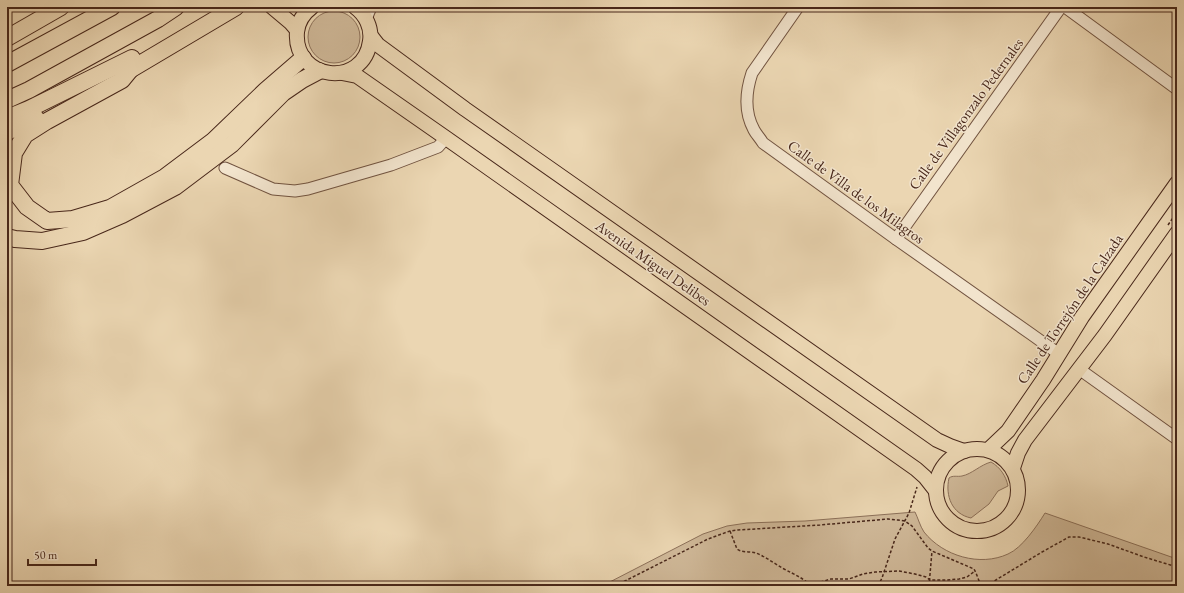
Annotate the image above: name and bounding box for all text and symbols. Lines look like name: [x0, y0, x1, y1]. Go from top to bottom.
street label: Calle de Villagonzalo Pedernales: [904, 34, 1027, 193]
street label: Calle de Villa de los Milagros: [784, 136, 929, 248]
street label: Avenida Miguel Delibes: [591, 215, 715, 310]
street label: Calle de Torrejón de la Calzada: [1012, 230, 1127, 387]
scale bar: [28, 541, 96, 567]
text: 50 m: [34, 547, 58, 563]

